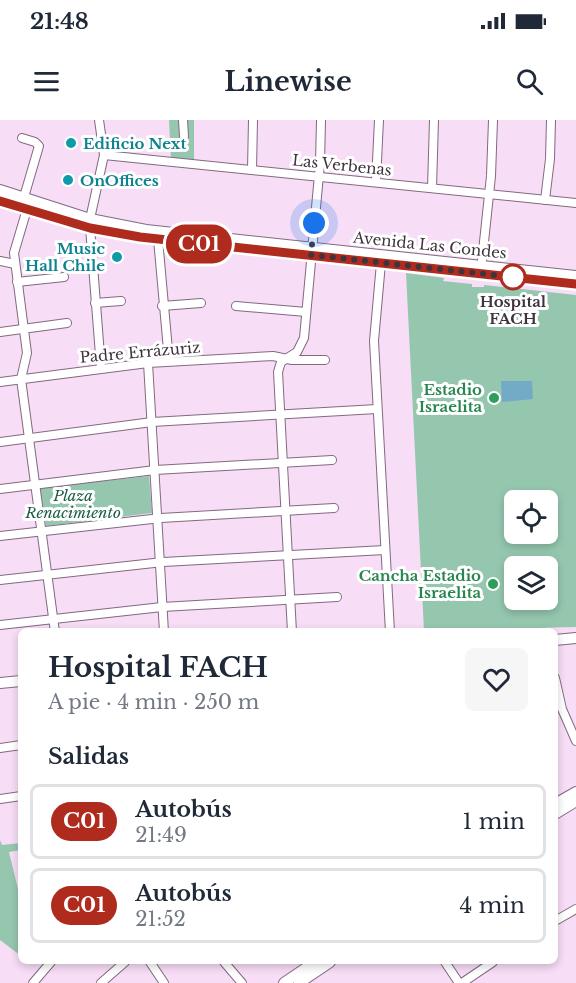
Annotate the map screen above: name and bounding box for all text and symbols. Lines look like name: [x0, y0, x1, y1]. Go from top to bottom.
text: 21:48: [30, 8, 89, 35]
icon: menu: [30, 65, 63, 98]
text: Linewise: [224, 65, 352, 98]
icon: search: [513, 65, 546, 98]
place label: Edificio Next: [83, 134, 186, 153]
marker: Edificio Next: [64, 136, 78, 150]
street label: Las Verbenas: [291, 150, 393, 180]
place label: OnOffices: [80, 171, 159, 190]
marker: OnOffices: [61, 173, 75, 187]
your location: [299, 208, 329, 238]
line badge: C01: [164, 224, 234, 264]
street label: Avenida Las Condes: [351, 227, 508, 263]
text: C01: [178, 231, 220, 257]
place label: Music Hall Chile: [25, 239, 106, 275]
marker: Music Hall Chile: [110, 250, 124, 264]
marker: Hospital FACH: [500, 264, 526, 290]
place label: Hospital FACH: [480, 292, 547, 328]
street label: Padre Errázuriz: [79, 337, 201, 367]
place label: Estadio Israelita: [419, 380, 482, 416]
marker: Estadio Israelita: [487, 391, 501, 405]
park label: Plaza Renacimiento: [24, 486, 121, 522]
map controls: [504, 490, 558, 610]
button: locate: [504, 490, 558, 544]
button: layers: [504, 556, 558, 610]
place label: Cancha Estadio Israelita: [359, 566, 481, 602]
marker: Cancha Estadio Israelita: [486, 577, 500, 591]
button: heart: [465, 648, 528, 711]
text: Hospital FACH: [48, 650, 268, 685]
text: A pie · 4 min · 250 m: [48, 690, 259, 714]
text: Salidas: [48, 743, 129, 770]
text: Autobús: [135, 796, 232, 823]
text: C01: [63, 808, 105, 834]
text: 1 min: [463, 808, 525, 835]
text: 21:49: [135, 823, 187, 847]
text: Autobús: [135, 880, 232, 907]
text: C01: [63, 892, 105, 918]
text: 4 min: [460, 892, 525, 919]
text: 21:52: [135, 907, 186, 931]

